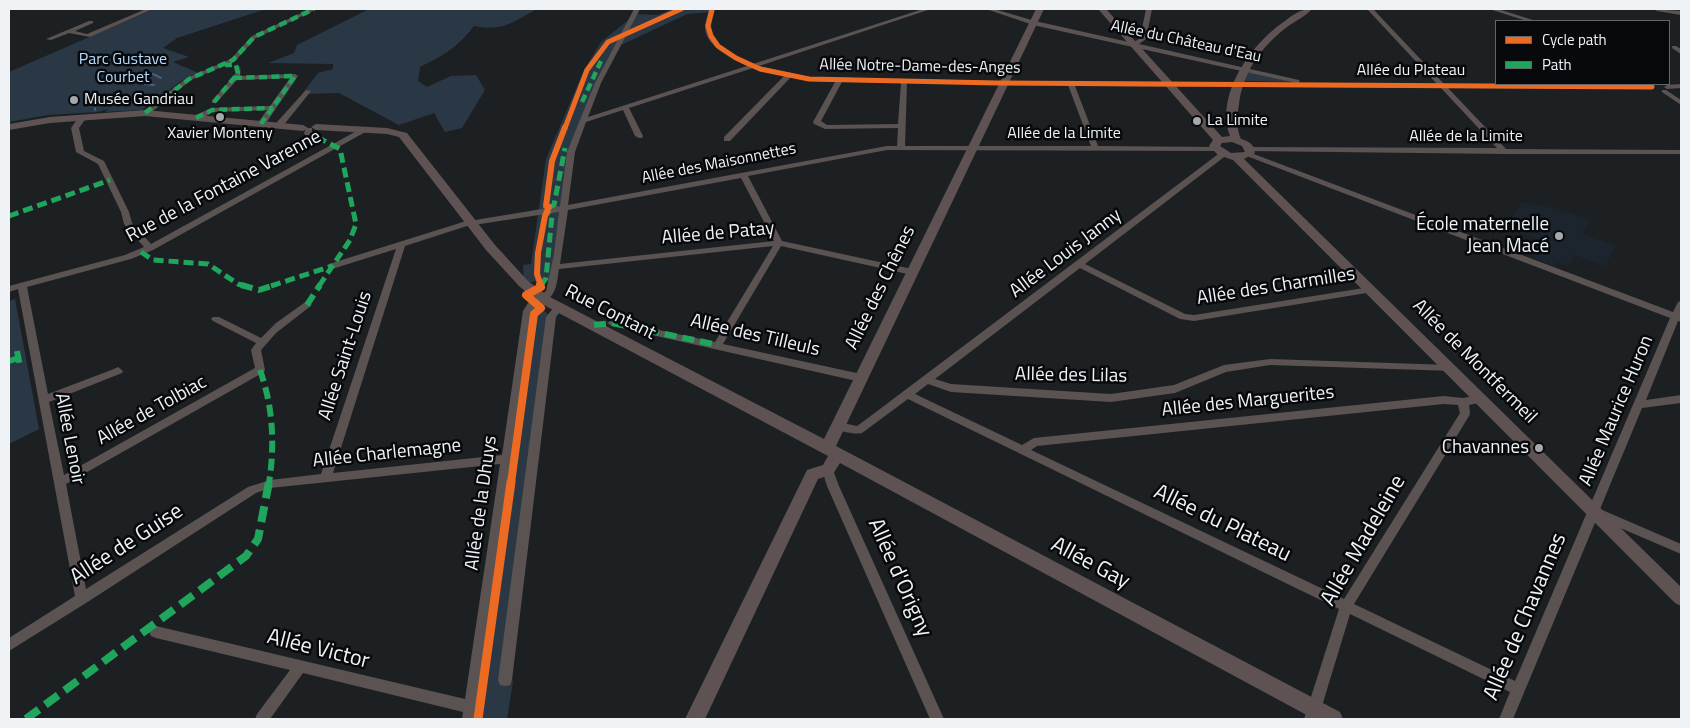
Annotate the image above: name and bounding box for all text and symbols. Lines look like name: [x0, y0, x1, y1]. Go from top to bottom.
street label: Allée du Château d'Eau: [1109, 17, 1263, 67]
legend: [1495, 20, 1670, 85]
text: Cycle path: [1542, 28, 1607, 51]
park label: Parc Gustave Courbet: [79, 50, 167, 88]
text: Path: [1542, 53, 1572, 76]
street label: Allée Notre-Dame-des-Anges: [819, 56, 1021, 78]
street label: Allée du Plateau: [1357, 61, 1465, 81]
place label: Musée Gandriau: [84, 90, 194, 110]
marker: Musée Gandriau: [68, 94, 80, 106]
marker: Xavier Monteny: [214, 111, 226, 123]
place label: La Limite: [1207, 111, 1268, 131]
marker: La Limite: [1191, 115, 1203, 127]
place label: Xavier Monteny: [167, 124, 273, 144]
street label: Allée de la Limite: [1007, 124, 1121, 144]
street label: Rue de la Fontaine Varenne: [123, 126, 325, 248]
street label: Allée de la Limite: [1409, 127, 1523, 147]
street label: Allée des Maisonnettes: [640, 140, 798, 188]
street label: Allée Louis Janny: [1006, 204, 1126, 304]
place label: École maternelle Jean Macé: [1416, 214, 1549, 258]
street label: Allée de Patay: [661, 218, 775, 250]
street label: Allée des Chênes: [841, 222, 921, 354]
marker: École maternelle Jean Macé: [1553, 230, 1565, 242]
street label: Allée des Charmilles: [1195, 263, 1357, 311]
street label: Rue Contant: [561, 280, 659, 346]
street label: Allée Saint-Louis: [314, 289, 378, 423]
street label: Allée de Montfermeil: [1407, 295, 1541, 429]
street label: Allée des Tilleuls: [688, 310, 822, 362]
street label: Allée Maurice Huron: [1575, 332, 1659, 490]
street label: Allée des Lilas: [1015, 364, 1127, 388]
street label: Allée de Tolbiac: [93, 371, 211, 451]
street label: Allée des Marguerites: [1161, 382, 1335, 422]
street label: Allée Lenoir: [49, 391, 89, 487]
street label: Allée de la Dhuys: [461, 434, 503, 572]
street label: Allée Charlemagne: [312, 435, 462, 473]
place label: Chavannes: [1442, 437, 1529, 459]
marker: Chavannes: [1533, 442, 1545, 454]
street label: Allée Madeleine: [1316, 471, 1412, 611]
street label: Allée du Plateau: [1149, 479, 1295, 569]
street label: Allée de Guise: [66, 499, 188, 591]
street label: Allée d'Origny: [861, 515, 937, 641]
street label: Allée de Chavannes: [1479, 529, 1573, 705]
street label: Allée Gay: [1046, 532, 1134, 596]
street label: Allée Victor: [264, 625, 372, 675]

